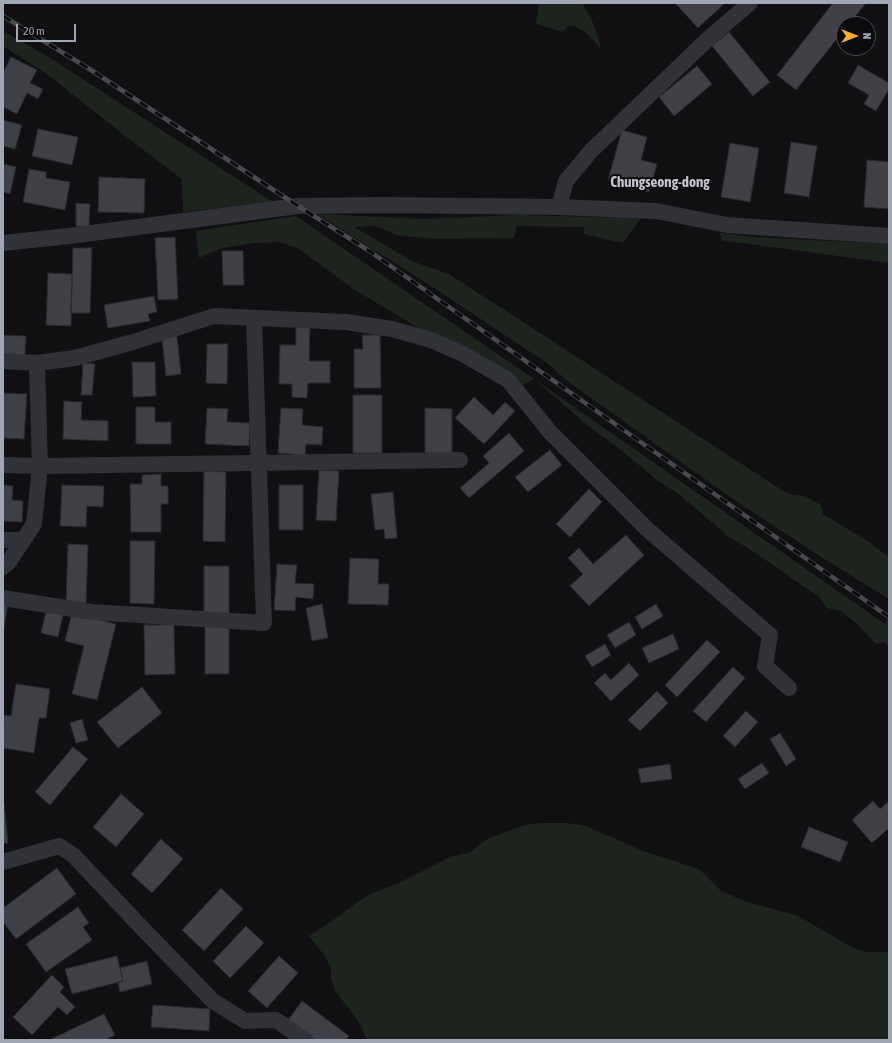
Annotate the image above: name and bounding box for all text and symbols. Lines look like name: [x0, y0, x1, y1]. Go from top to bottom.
scale bar: [18, 16, 78, 42]
north arrow: [836, 16, 876, 56]
text: 20 m: [23, 24, 45, 38]
text: N: [861, 33, 873, 39]
district label: Chungseong-dong: [610, 173, 710, 191]

